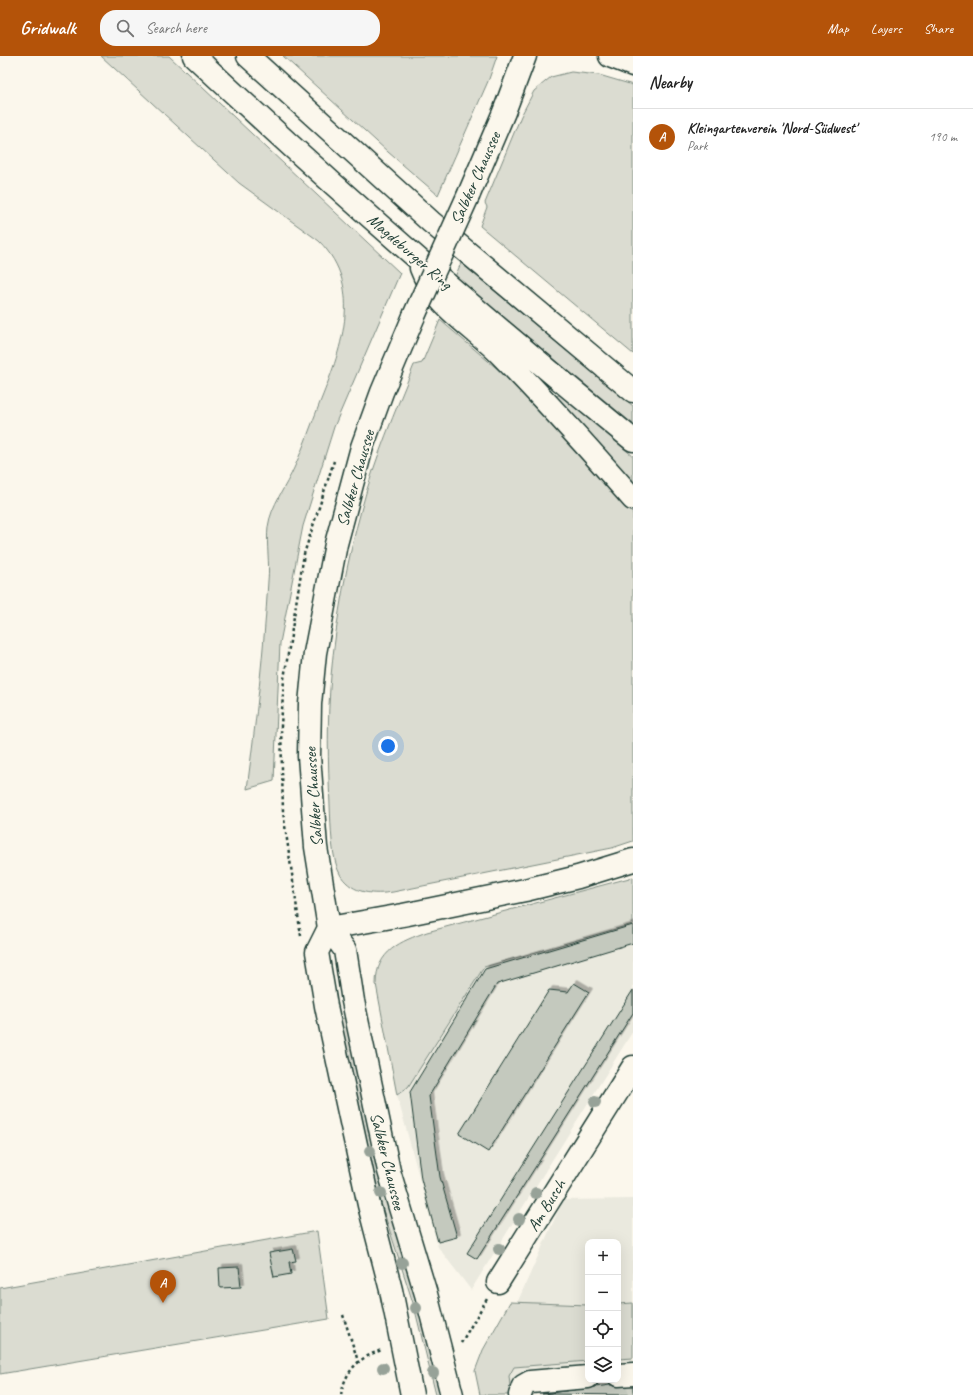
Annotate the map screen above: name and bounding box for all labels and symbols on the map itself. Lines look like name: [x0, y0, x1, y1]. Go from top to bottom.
street label: Salbker Chaussee: [446, 127, 506, 228]
street label: Magdeburger Ring: [363, 209, 458, 295]
street label: Salbker Chaussee: [332, 426, 380, 529]
your location: [378, 736, 398, 756]
street label: Salbker Chaussee: [299, 745, 327, 847]
street label: Salbker Chaussee: [365, 1110, 410, 1213]
street label: Am Busch: [522, 1174, 571, 1235]
pin: A: [150, 1270, 176, 1303]

